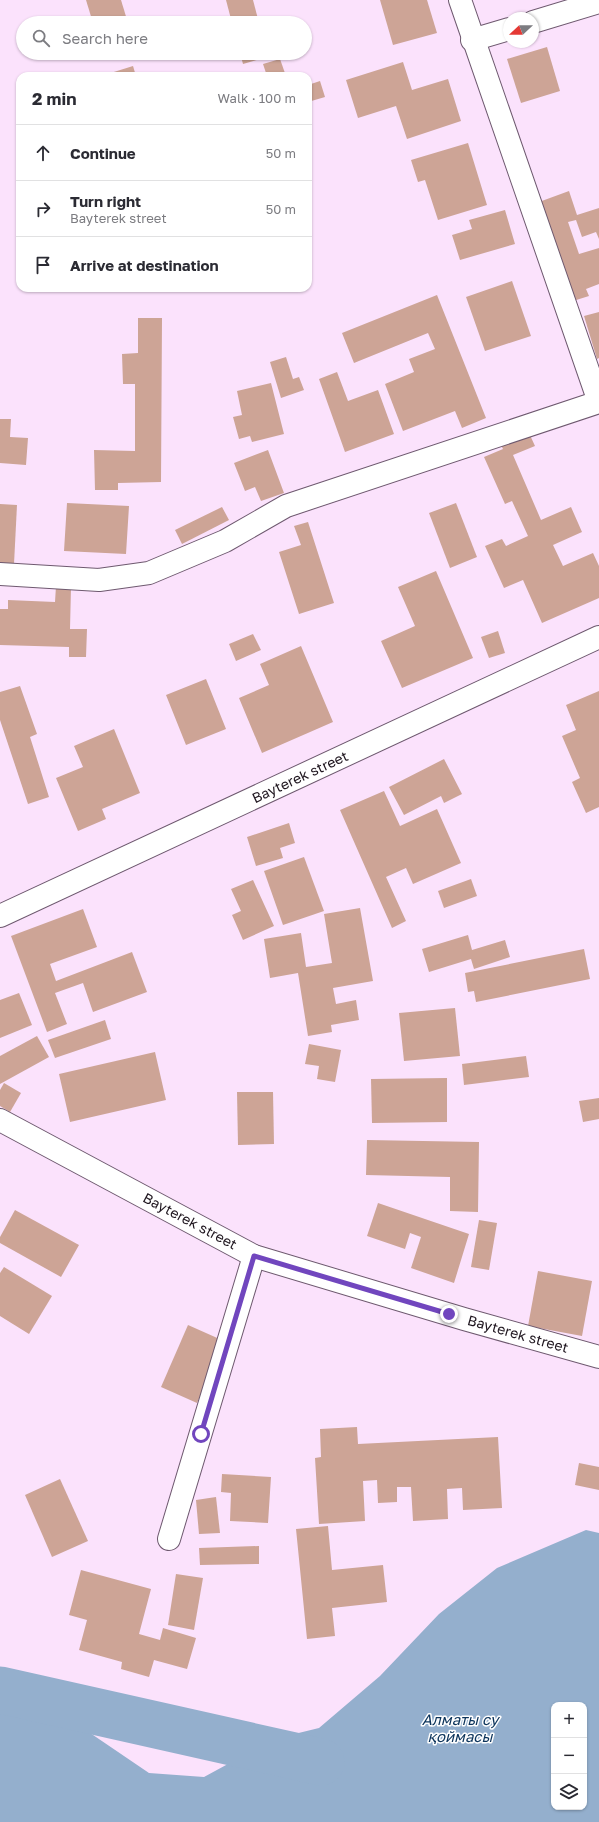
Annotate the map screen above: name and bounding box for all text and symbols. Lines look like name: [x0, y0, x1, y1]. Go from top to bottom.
north arrow: [503, 12, 539, 48]
search box: [16, 16, 312, 60]
icon: search: [30, 27, 52, 49]
text: Search here: [62, 29, 148, 47]
text: 2 min: [32, 88, 76, 109]
text: Walk · 100 m: [218, 90, 296, 106]
icon: ahead: [32, 142, 54, 164]
text: Continue: [70, 144, 136, 162]
text: 50 m: [266, 145, 296, 161]
text: Turn right: [70, 192, 141, 210]
icon: right: [32, 198, 54, 220]
text: 50 m: [266, 201, 296, 217]
text: Bayterek street: [70, 210, 167, 226]
icon: arrive: [32, 254, 54, 276]
text: Arrive at destination: [70, 256, 219, 274]
street label: Bayterek street: [249, 747, 351, 806]
street label: Bayterek street: [140, 1189, 240, 1252]
route end: [440, 1305, 458, 1323]
street label: Bayterek street: [466, 1311, 570, 1356]
route start: [192, 1425, 210, 1443]
map controls: [551, 1702, 587, 1810]
button: +: [551, 1702, 587, 1738]
water label: Алматы су қоймасы: [422, 1710, 501, 1745]
button: −: [551, 1738, 587, 1774]
button: layers: [551, 1774, 587, 1810]

